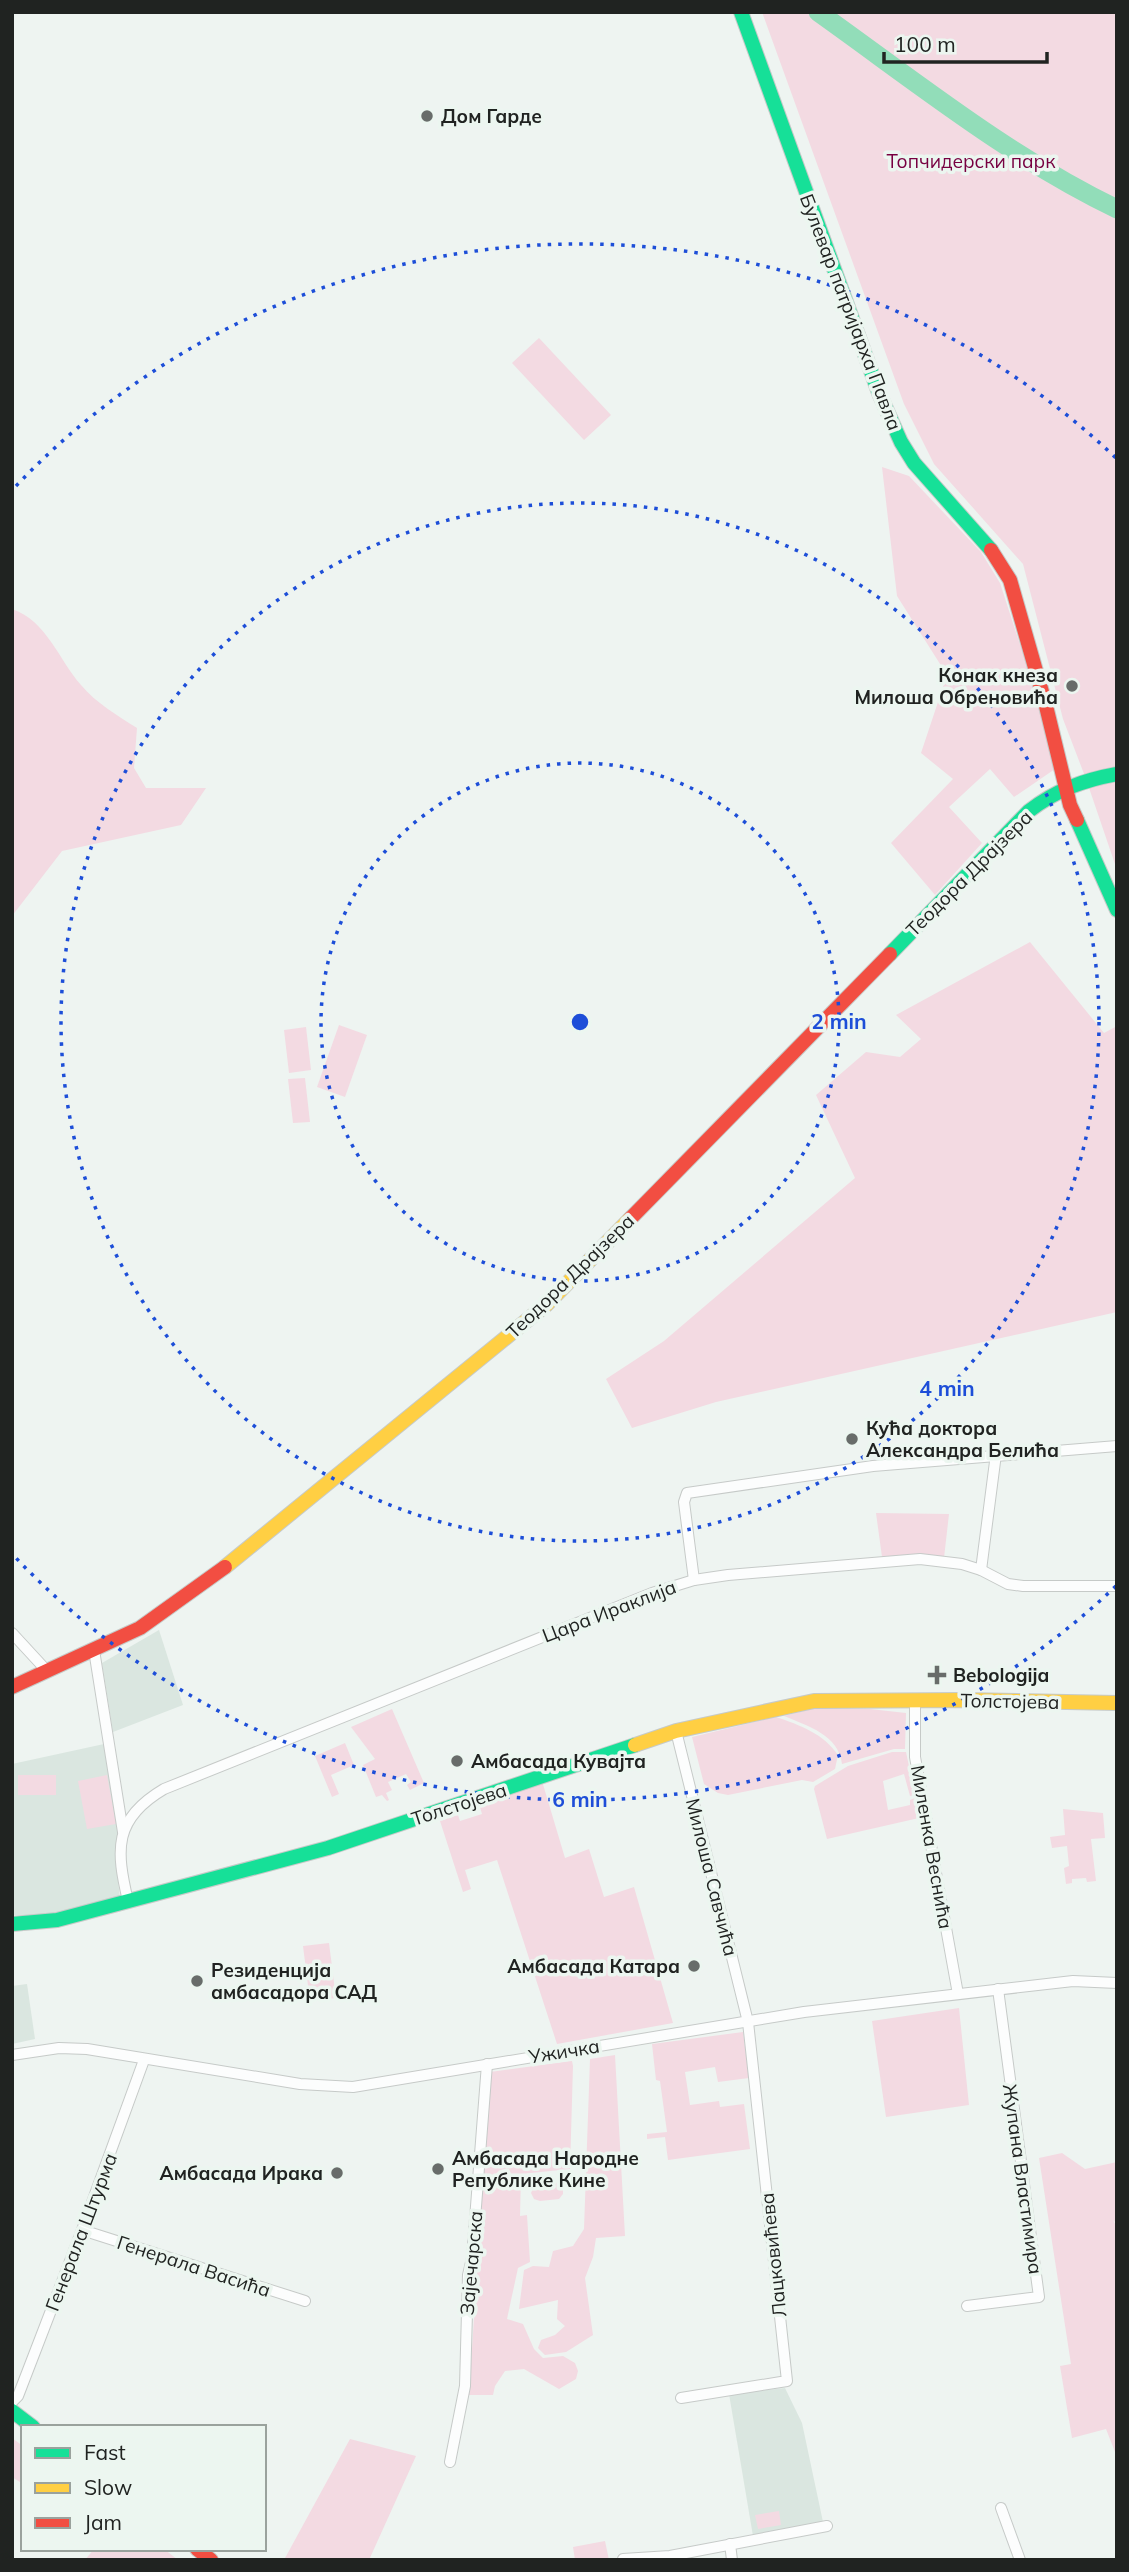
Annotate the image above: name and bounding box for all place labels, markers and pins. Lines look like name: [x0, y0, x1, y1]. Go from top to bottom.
place label: Дом Гарде: [441, 104, 542, 128]
marker: Дом Гарде: [419, 108, 435, 124]
place label: Конак кнеза Милоша Обреновића: [854, 663, 1058, 709]
marker: Конак кнеза Милоша Обреновића: [1064, 678, 1080, 694]
centre of rings: [568, 1010, 592, 1034]
place label: Кућа доктора Александра Белића: [866, 1416, 1059, 1462]
marker: Кућа доктора Александра Белића: [844, 1431, 860, 1447]
place label: Bebologija: [953, 1663, 1049, 1687]
marker: Bebologija: [927, 1665, 947, 1685]
place label: Амбасада Кувајта: [471, 1749, 646, 1773]
marker: Амбасада Кувајта: [449, 1753, 465, 1769]
place label: Амбасада Катара: [507, 1954, 680, 1978]
place label: Резиденција амбасадора САД: [211, 1958, 378, 2004]
marker: Амбасада Катара: [686, 1958, 702, 1974]
marker: Резиденција амбасадора САД: [189, 1973, 205, 1989]
place label: Амбасада Народне Републике Кине: [452, 2146, 639, 2192]
place label: Амбасада Ирака: [159, 2161, 323, 2185]
marker: Амбасада Народне Републике Кине: [430, 2161, 446, 2177]
marker: Амбасада Ирака: [329, 2165, 345, 2181]

